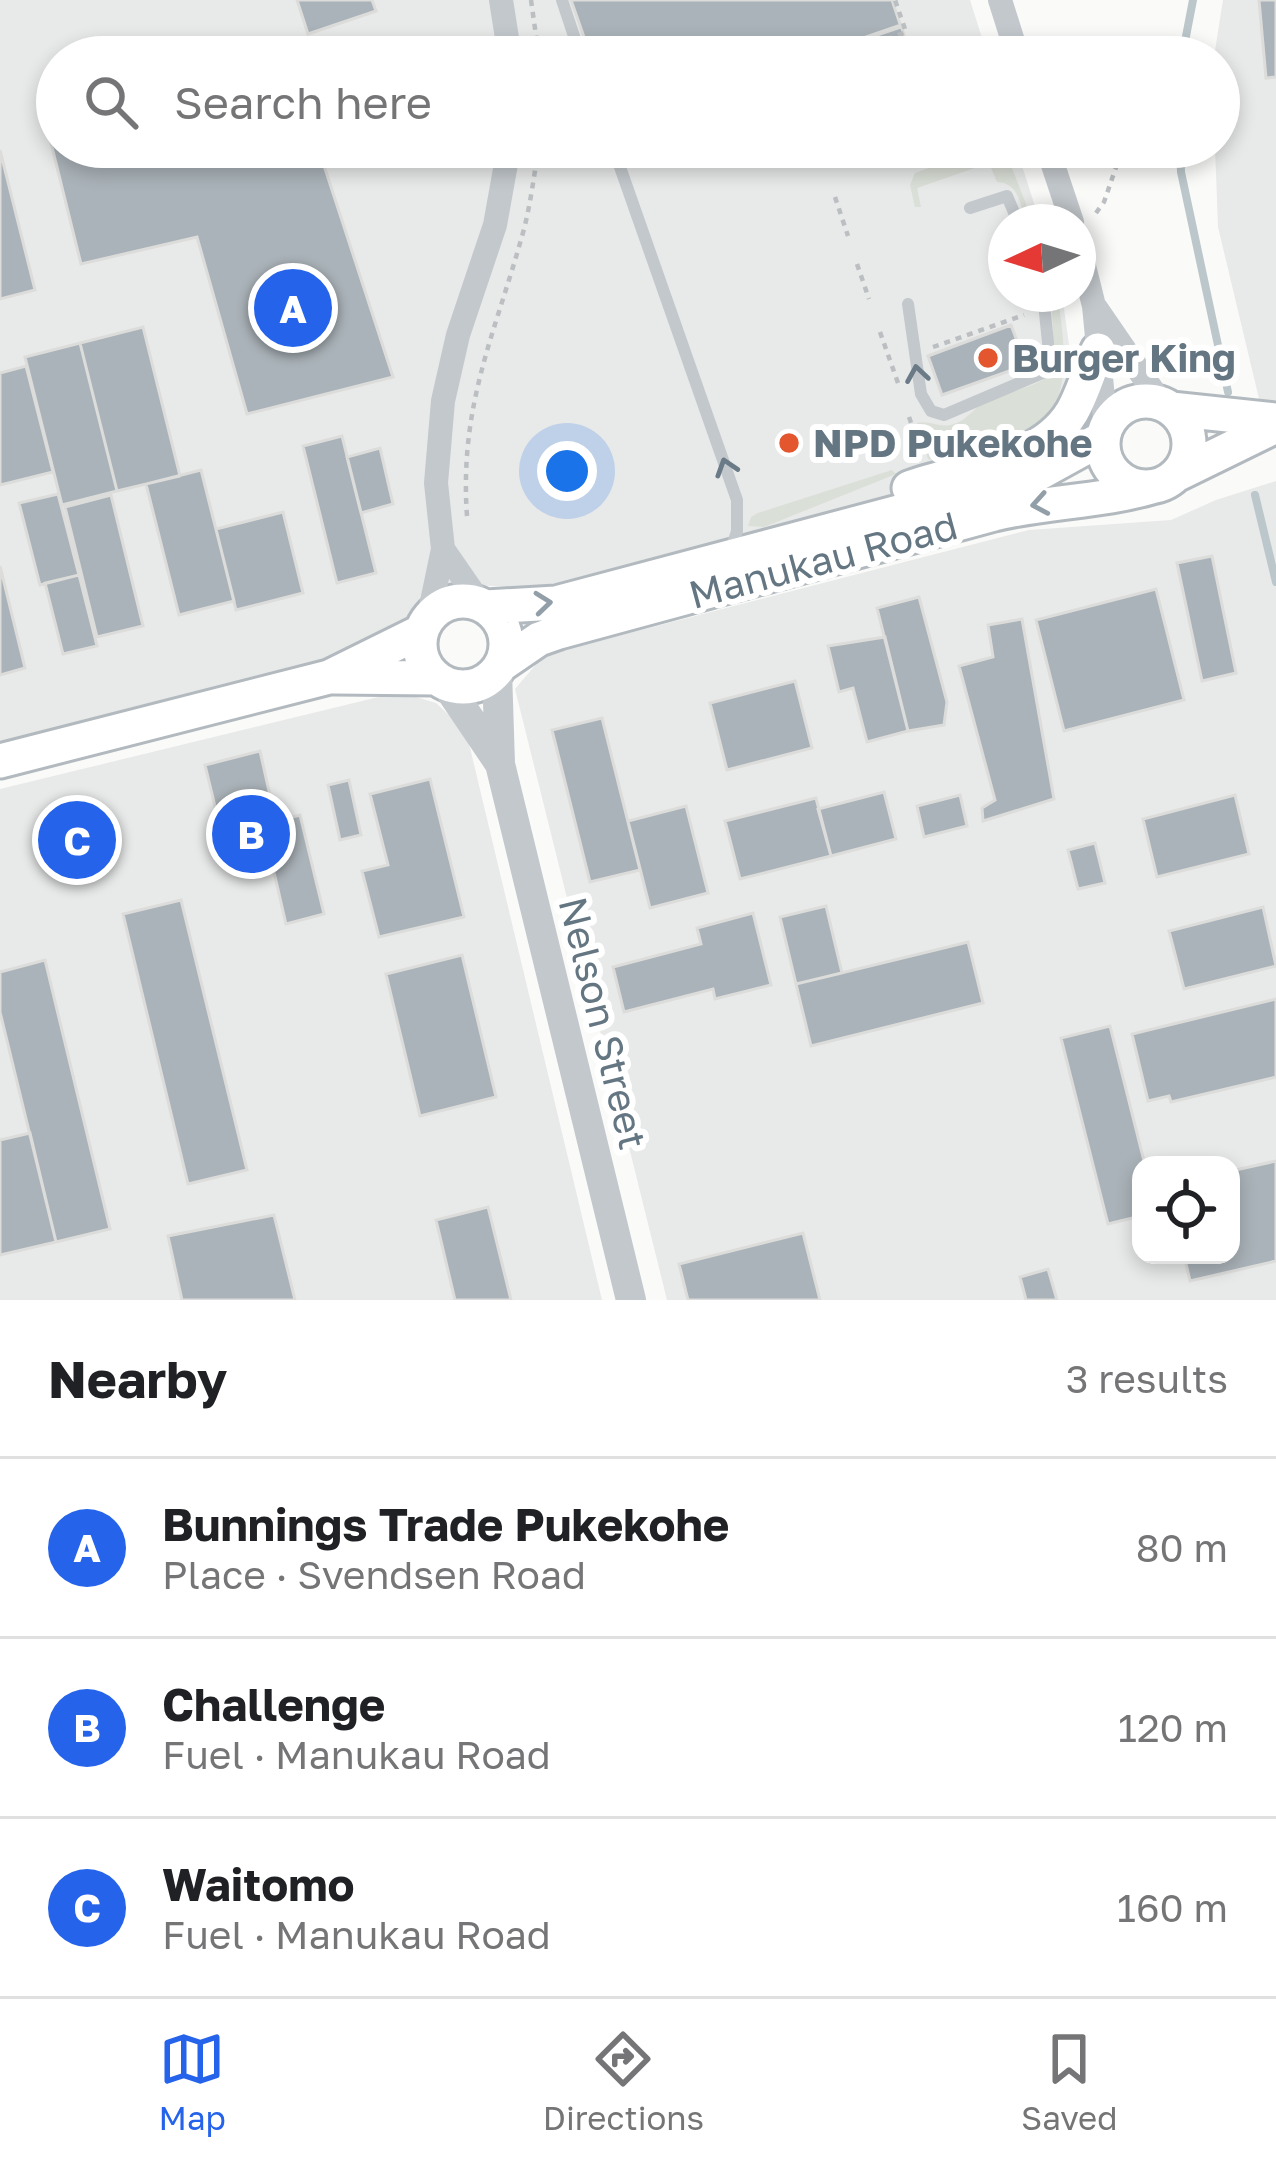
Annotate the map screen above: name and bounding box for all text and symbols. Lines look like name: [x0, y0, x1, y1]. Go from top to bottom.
search box: [36, 36, 1240, 168]
icon: search: [78, 69, 144, 135]
text: Search here: [174, 75, 432, 129]
north arrow: [988, 204, 1096, 312]
pin: A: [254, 263, 332, 353]
place label: Burger King: [1012, 334, 1236, 381]
marker: Burger King: [975, 345, 1001, 371]
one-way arrow: [906, 364, 931, 384]
place label: NPD Pukekohe: [813, 419, 1092, 466]
marker: NPD Pukekohe: [776, 430, 802, 456]
your location: [537, 441, 597, 501]
one-way arrow: [716, 457, 741, 478]
one-way arrow: [1030, 491, 1050, 516]
street label: Manukau Road: [684, 501, 962, 618]
one-way arrow: [533, 591, 552, 616]
pin: B: [212, 789, 290, 879]
pin: C: [38, 795, 116, 885]
street label: Nelson Street: [549, 892, 657, 1154]
map controls: [1132, 1156, 1240, 1264]
button: locate: [1132, 1156, 1240, 1264]
text: Nearby: [48, 1348, 227, 1409]
text: 3 results: [1066, 1355, 1228, 1402]
text: Bunnings Trade Pukekohe: [162, 1497, 729, 1551]
text: A: [73, 1524, 101, 1571]
text: 80 m: [1136, 1524, 1228, 1571]
text: Place · Svendsen Road: [162, 1551, 586, 1598]
text: Challenge: [162, 1677, 385, 1731]
text: B: [73, 1704, 101, 1751]
text: 120 m: [1118, 1704, 1228, 1751]
text: Fuel · Manukau Road: [162, 1731, 551, 1778]
text: Waitomo: [162, 1857, 355, 1911]
text: C: [73, 1884, 101, 1931]
text: 160 m: [1117, 1884, 1228, 1931]
text: Fuel · Manukau Road: [162, 1911, 551, 1958]
tab: Map: [159, 2026, 226, 2137]
tab: Directions: [543, 2026, 704, 2137]
tab: Saved: [1021, 2026, 1117, 2137]

